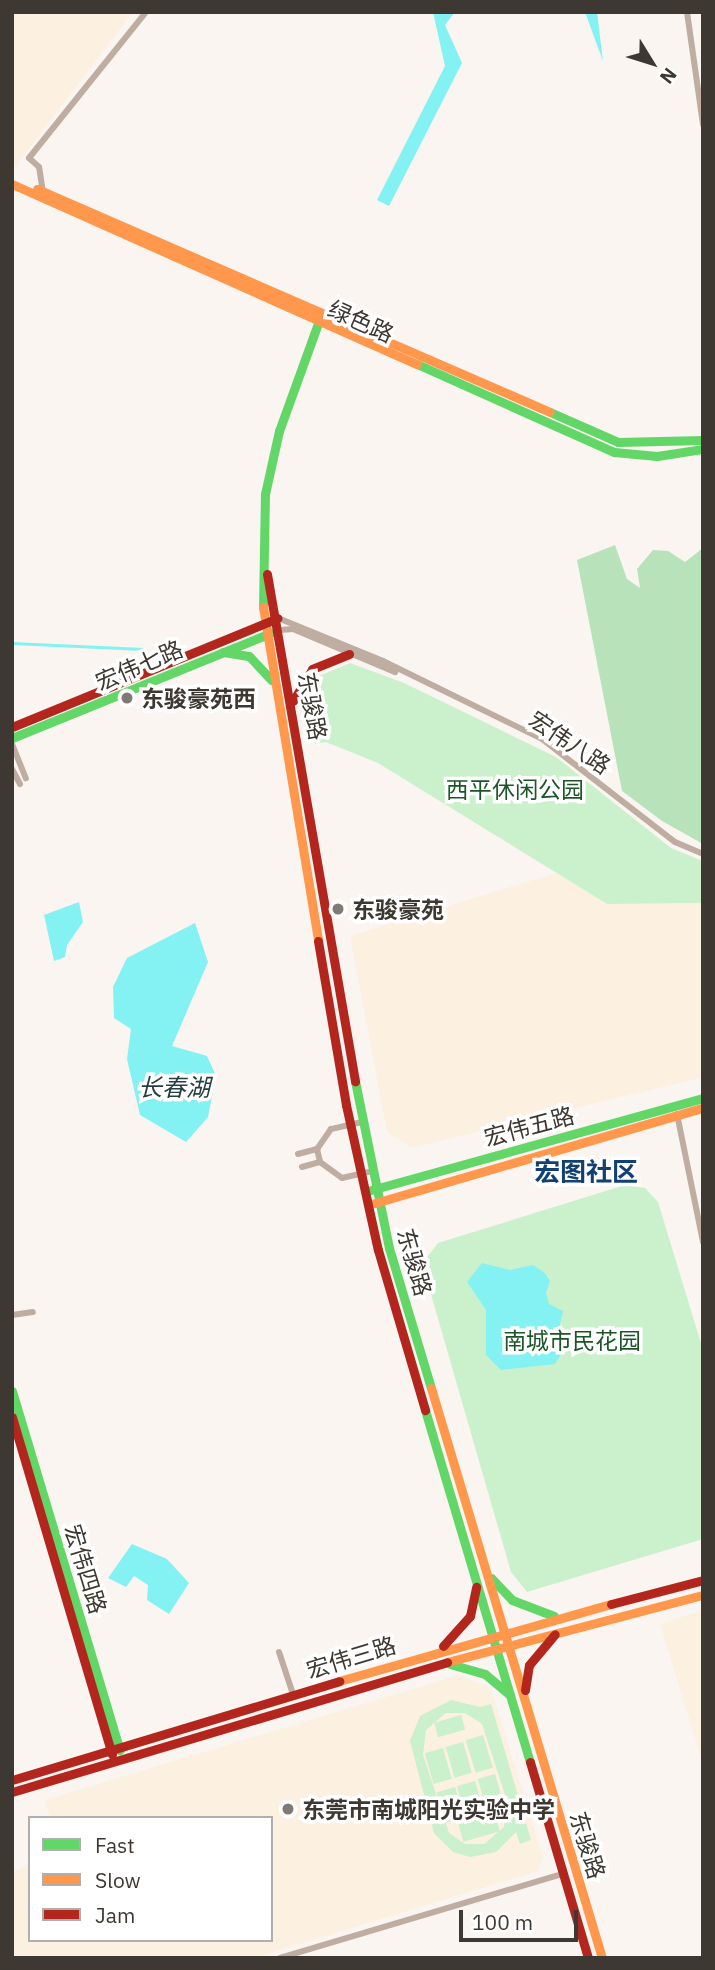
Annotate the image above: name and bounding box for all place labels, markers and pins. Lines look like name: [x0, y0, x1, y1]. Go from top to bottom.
place label: 东骏豪苑西: [141, 684, 256, 712]
marker: 东骏豪苑西: [119, 690, 135, 706]
place label: 东骏豪苑: [352, 895, 444, 923]
marker: 东骏豪苑: [330, 901, 346, 917]
place label: 东莞市南城阳光实验中学: [302, 1795, 555, 1823]
marker: 东莞市南城阳光实验中学: [280, 1801, 296, 1817]

